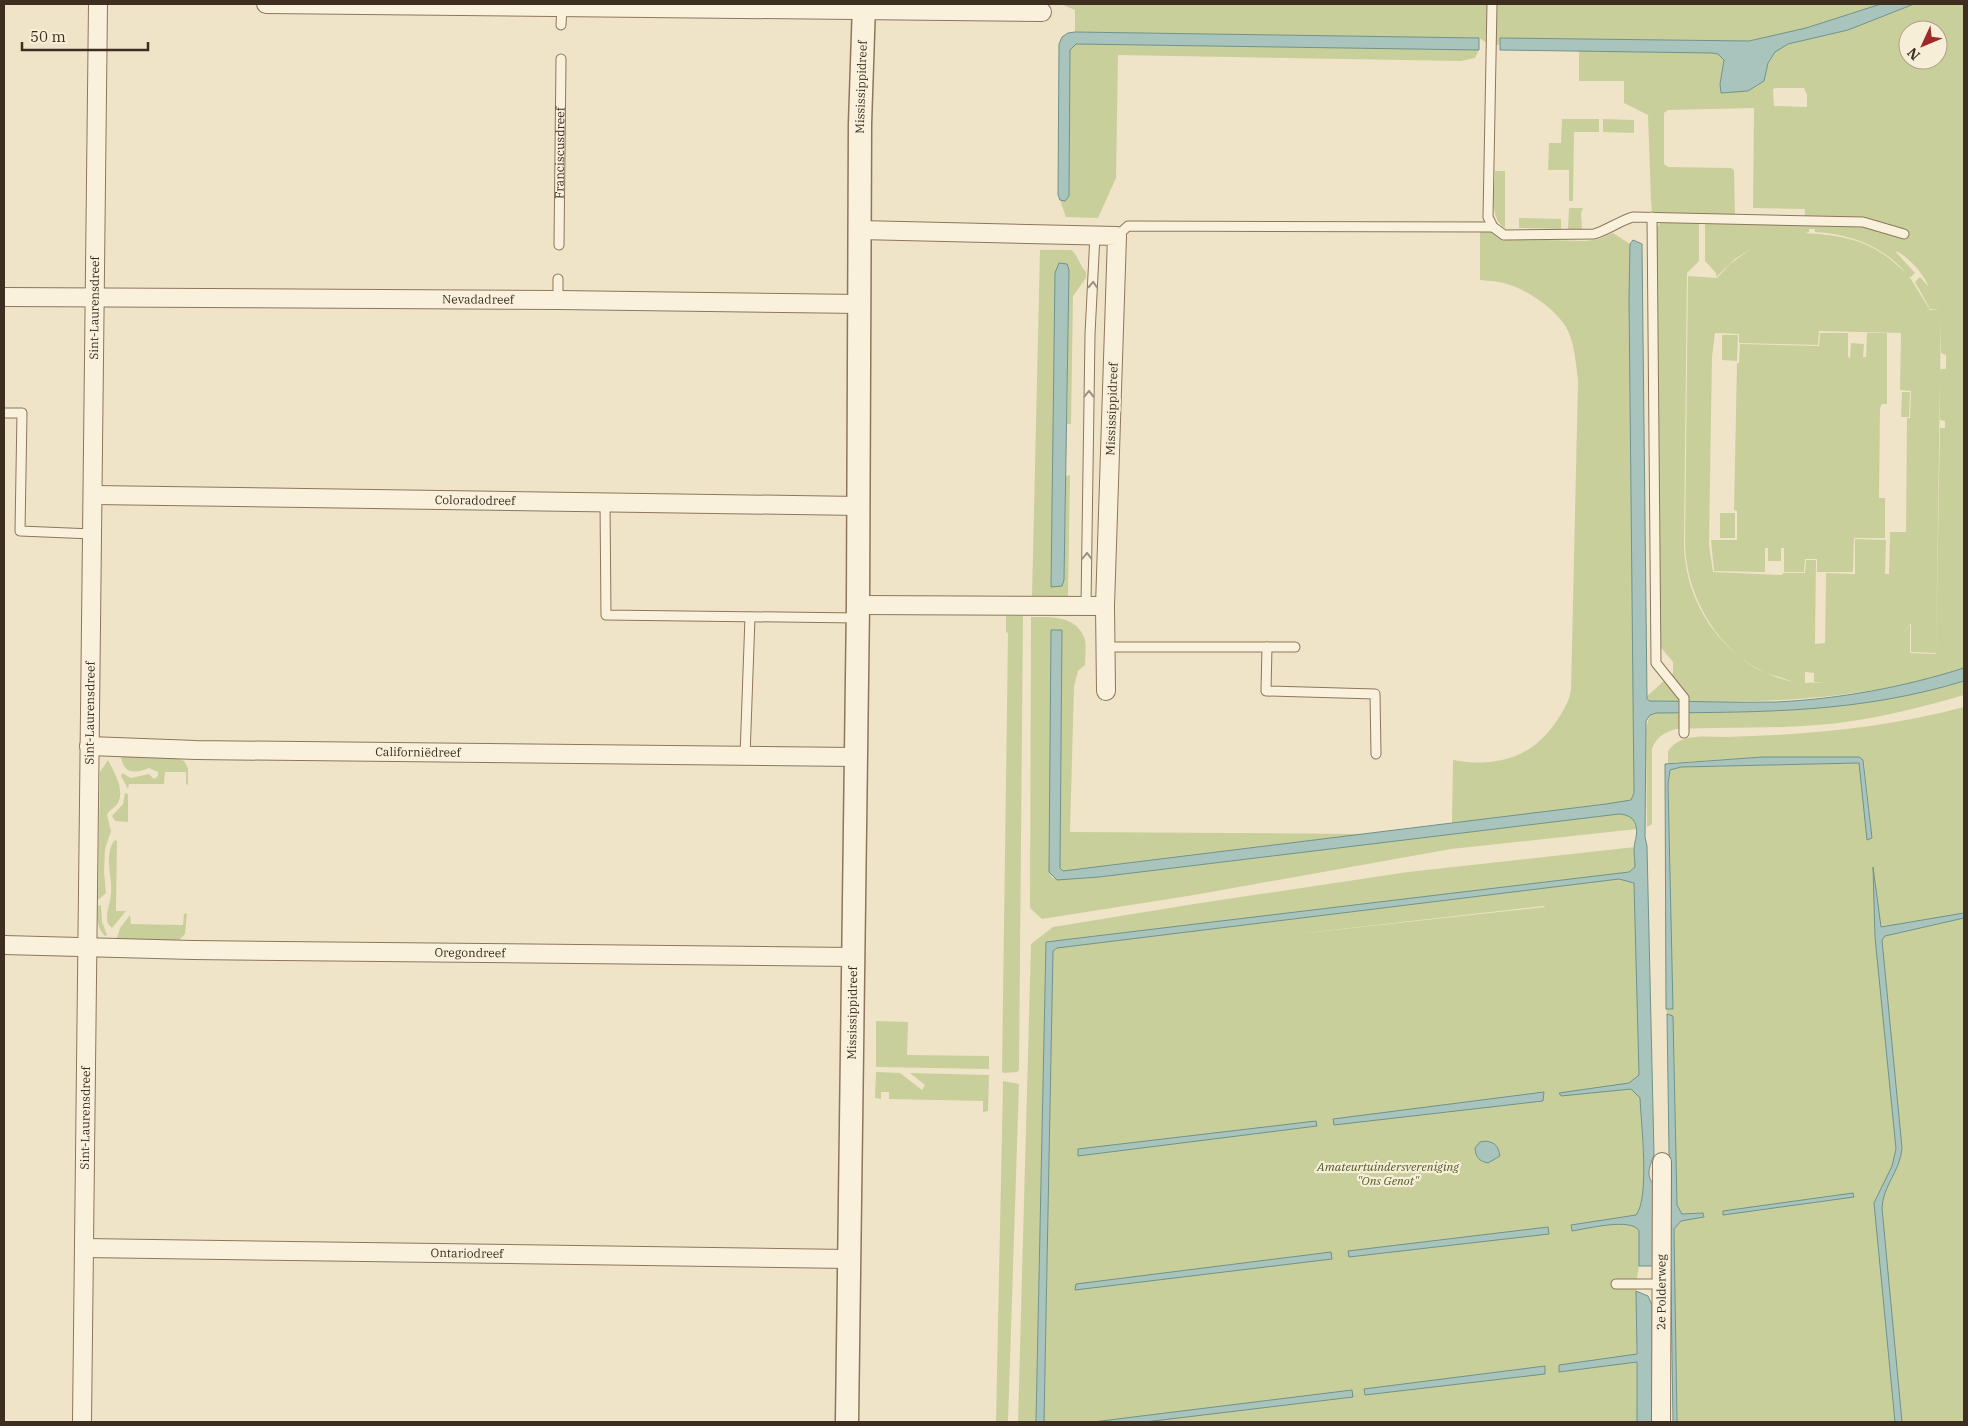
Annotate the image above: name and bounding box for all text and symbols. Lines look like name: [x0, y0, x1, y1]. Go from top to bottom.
scale bar: [22, 20, 149, 52]
north arrow: [1898, 20, 1948, 70]
text: 50 m: [30, 27, 66, 46]
street label: Mississippidreef: [852, 39, 870, 134]
text: N: [1903, 44, 1924, 64]
street label: Franciscusdreef: [551, 106, 567, 199]
street label: Sint-Laurensdreef: [86, 255, 102, 360]
one-way arrow: [1087, 281, 1098, 289]
street label: Nevadadreef: [442, 291, 515, 307]
street label: Mississippidreef: [1102, 361, 1121, 456]
one-way arrow: [1084, 390, 1094, 398]
street label: Coloradodreef: [435, 492, 516, 508]
one-way arrow: [1082, 552, 1092, 560]
street label: Sint-Laurensdreef: [81, 660, 98, 765]
street label: Californiëdreef: [375, 744, 462, 760]
street label: Oregondreef: [434, 945, 506, 960]
street label: Mississippidreef: [844, 965, 860, 1060]
street label: Sint-Laurensdreef: [77, 1065, 93, 1170]
park label: Amateurtuindersvereniging "Ons Genot": [1316, 1159, 1459, 1188]
street label: Ontariodreef: [431, 1245, 504, 1261]
street label: 2e Polderweg: [1653, 1254, 1669, 1330]

